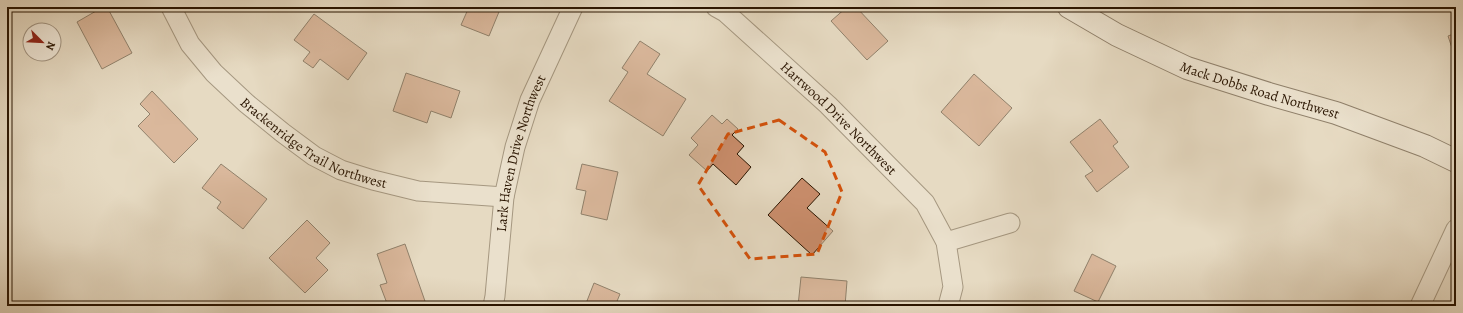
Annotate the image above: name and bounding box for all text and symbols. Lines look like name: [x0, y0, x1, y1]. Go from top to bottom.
north arrow: [22, 22, 62, 62]
text: N: [42, 39, 59, 53]
street label: Mack Dobbs Road Northwest: [1177, 57, 1342, 124]
street label: Hartwood Drive Northwest: [776, 58, 901, 179]
street label: Lark Haven Drive Northwest: [492, 71, 551, 233]
street label: Brackenridge Trail Northwest: [236, 93, 389, 193]

